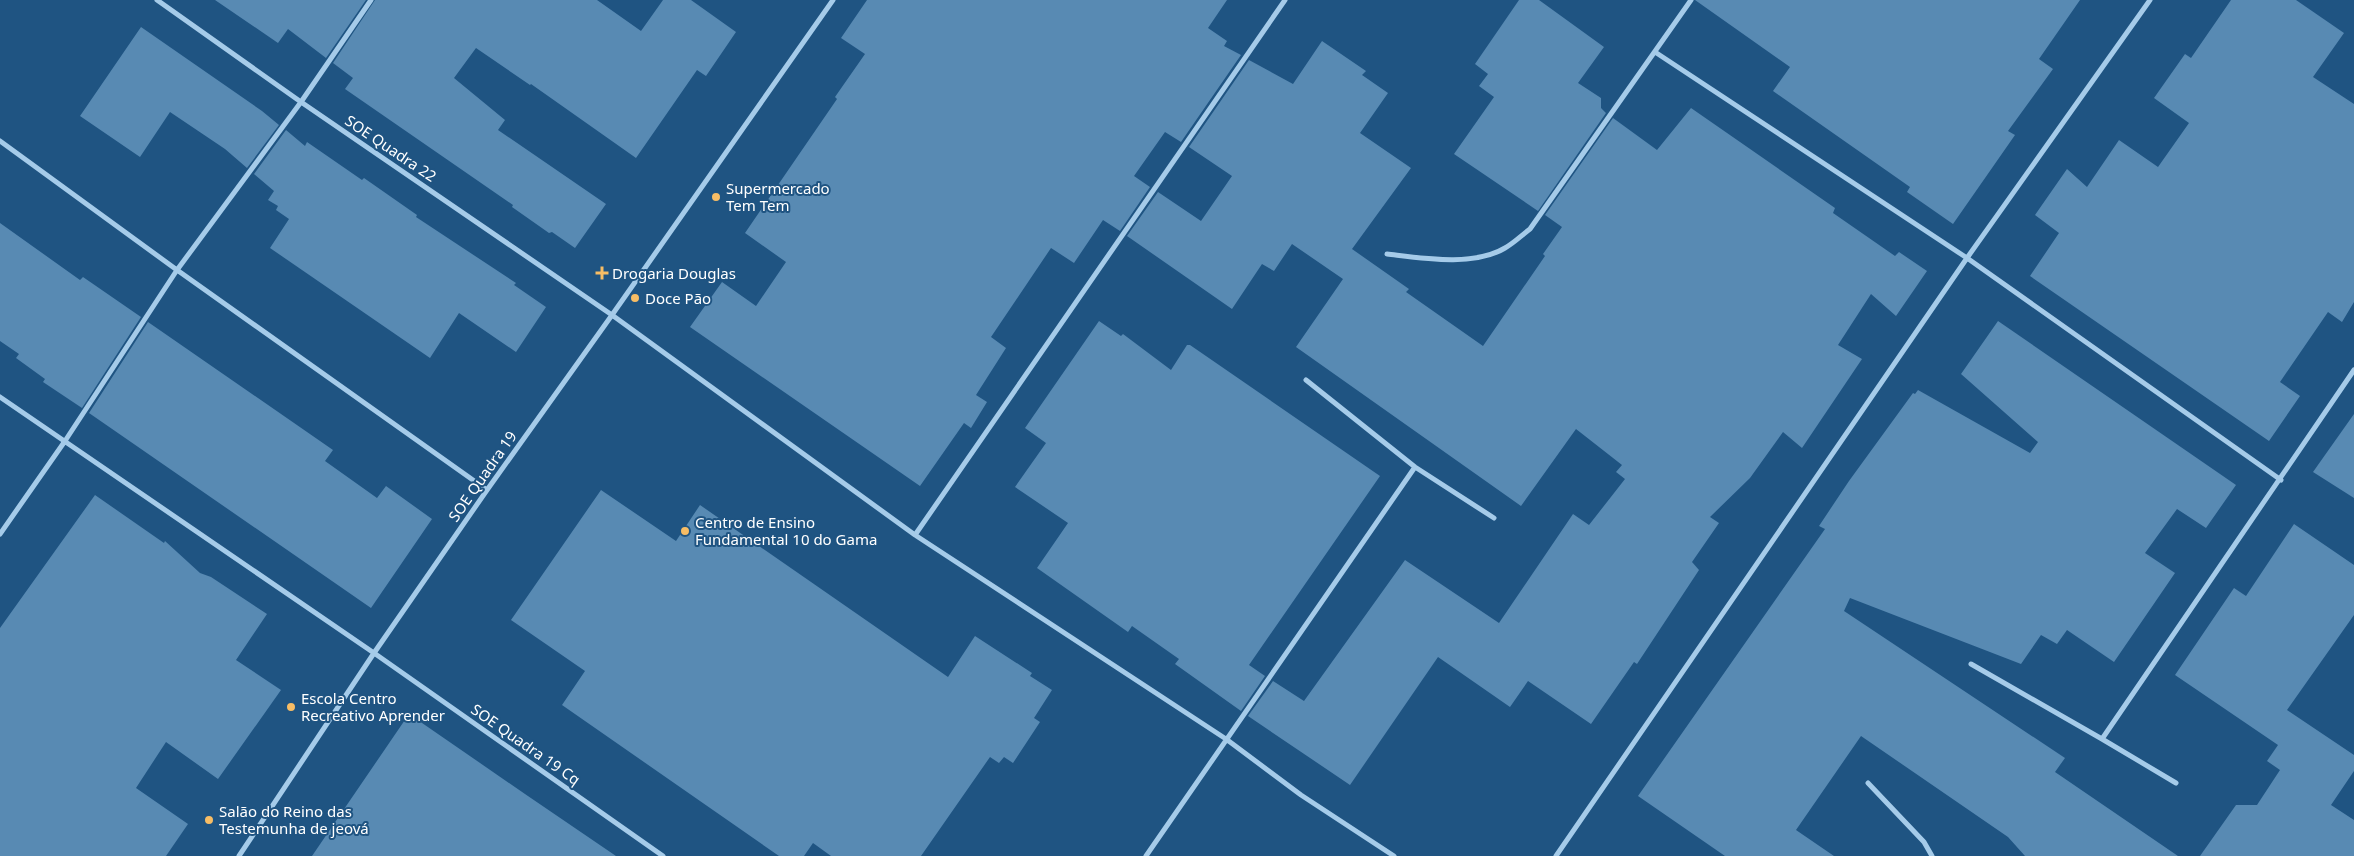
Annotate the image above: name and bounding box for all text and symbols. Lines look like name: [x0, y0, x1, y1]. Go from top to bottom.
street label: SOE Quadra 22: [341, 110, 441, 186]
place label: Supermercado Tem Tem: [726, 178, 830, 215]
marker: Supermercado Tem Tem: [710, 191, 722, 203]
place label: Drogaria Douglas: [612, 263, 736, 283]
marker: Drogaria Douglas: [596, 267, 608, 279]
place label: Doce Pão: [645, 288, 711, 308]
marker: Doce Pão: [629, 292, 641, 304]
street label: SOE Quadra 19: [443, 427, 521, 525]
place label: Centro de Ensino Fundamental 10 do Gama: [695, 512, 877, 549]
marker: Centro de Ensino Fundamental 10 do Gama: [679, 525, 691, 537]
place label: Escola Centro Recreativo Aprender: [301, 688, 445, 725]
street label: SOE Quadra 19 Cq: [468, 699, 584, 789]
marker: Escola Centro Recreativo Aprender: [285, 701, 297, 713]
place label: Salão do Reino das Testemunha de jeová: [219, 801, 369, 838]
marker: Salão do Reino das Testemunha de jeová: [203, 814, 215, 826]

